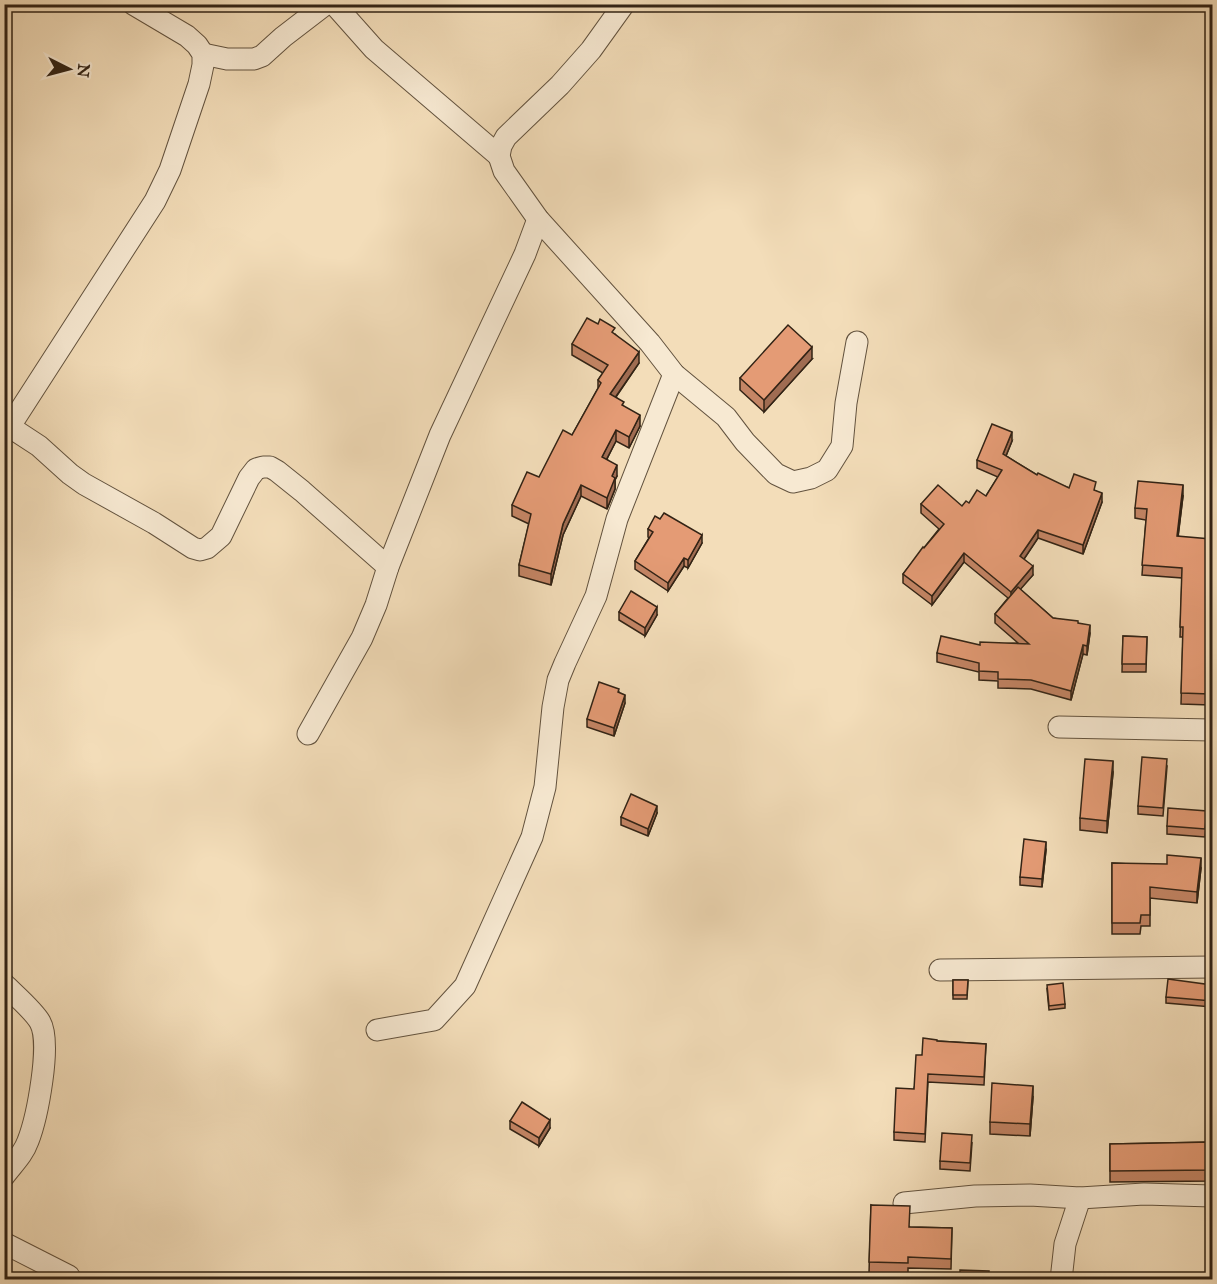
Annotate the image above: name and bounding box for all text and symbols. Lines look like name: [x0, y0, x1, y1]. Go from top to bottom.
north arrow: [39, 39, 99, 99]
text: N: [73, 63, 94, 79]

